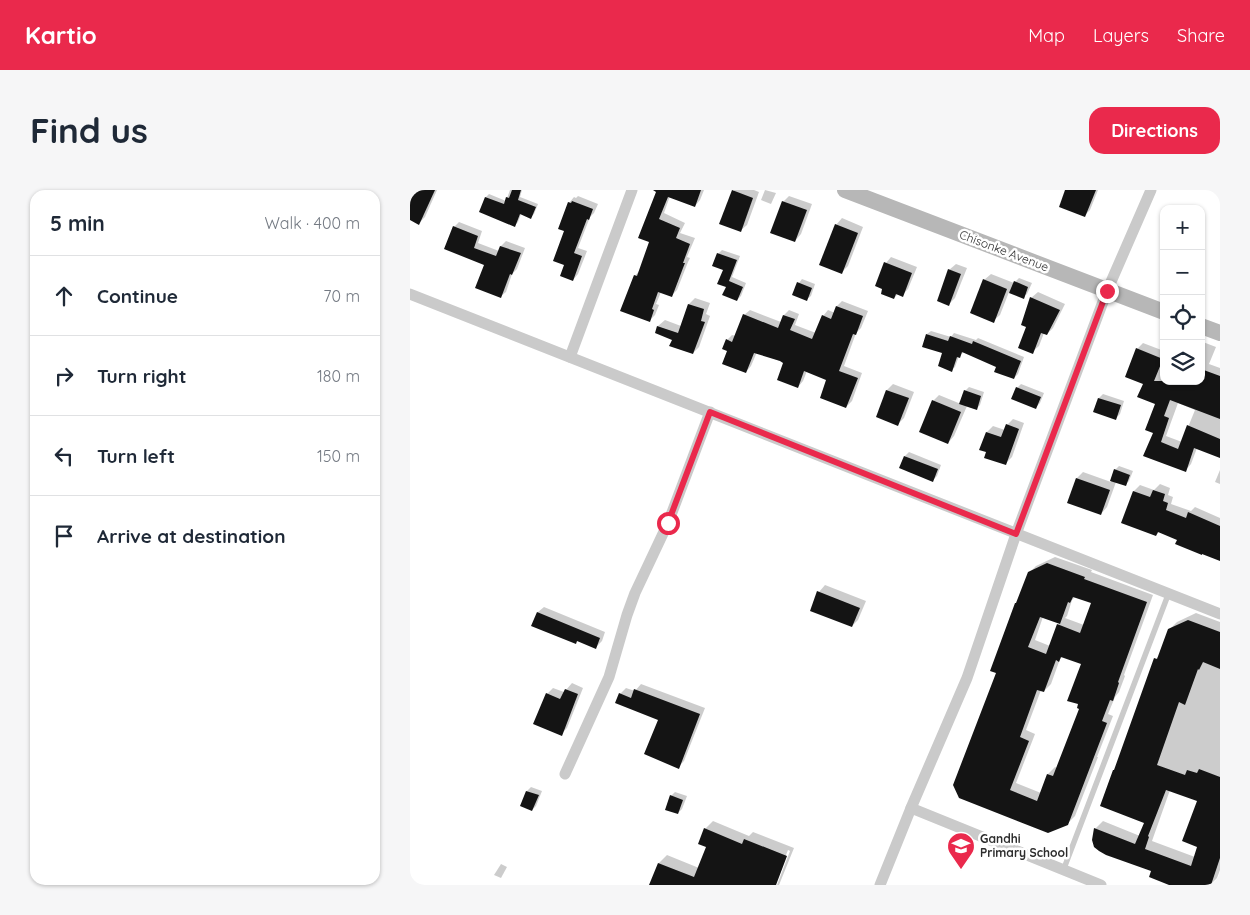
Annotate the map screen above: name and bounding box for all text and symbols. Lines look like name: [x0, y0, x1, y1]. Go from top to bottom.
text: Kartio: [25, 20, 97, 50]
text: Map: [1028, 24, 1065, 47]
text: Layers: [1093, 24, 1149, 47]
text: Share: [1177, 24, 1225, 47]
button: Directions: [1089, 107, 1220, 154]
text: Find us: [30, 108, 148, 152]
map controls: [1160, 205, 1205, 385]
button: +: [1160, 205, 1205, 250]
text: 5 min: [50, 210, 105, 236]
text: Walk · 400 m: [264, 213, 360, 233]
street label: Chisonke Avenue: [957, 227, 1051, 275]
button: −: [1160, 250, 1205, 295]
route end: [1096, 280, 1119, 303]
icon: ahead: [50, 282, 78, 310]
text: Continue: [97, 284, 178, 308]
text: 70 m: [323, 286, 360, 306]
button: locate: [1160, 295, 1205, 340]
button: layers: [1160, 340, 1205, 385]
icon: right: [50, 362, 78, 390]
text: Turn right: [97, 364, 186, 388]
text: 180 m: [317, 366, 360, 386]
icon: left: [50, 442, 78, 470]
text: Turn left: [97, 444, 175, 468]
text: 150 m: [317, 446, 360, 466]
route start: [657, 512, 680, 535]
icon: arrive: [50, 522, 78, 550]
text: Arrive at destination: [97, 524, 286, 548]
school or university icon: Gandhi Primary School: [946, 831, 976, 870]
place label: Gandhi Primary School: [980, 831, 1068, 860]

